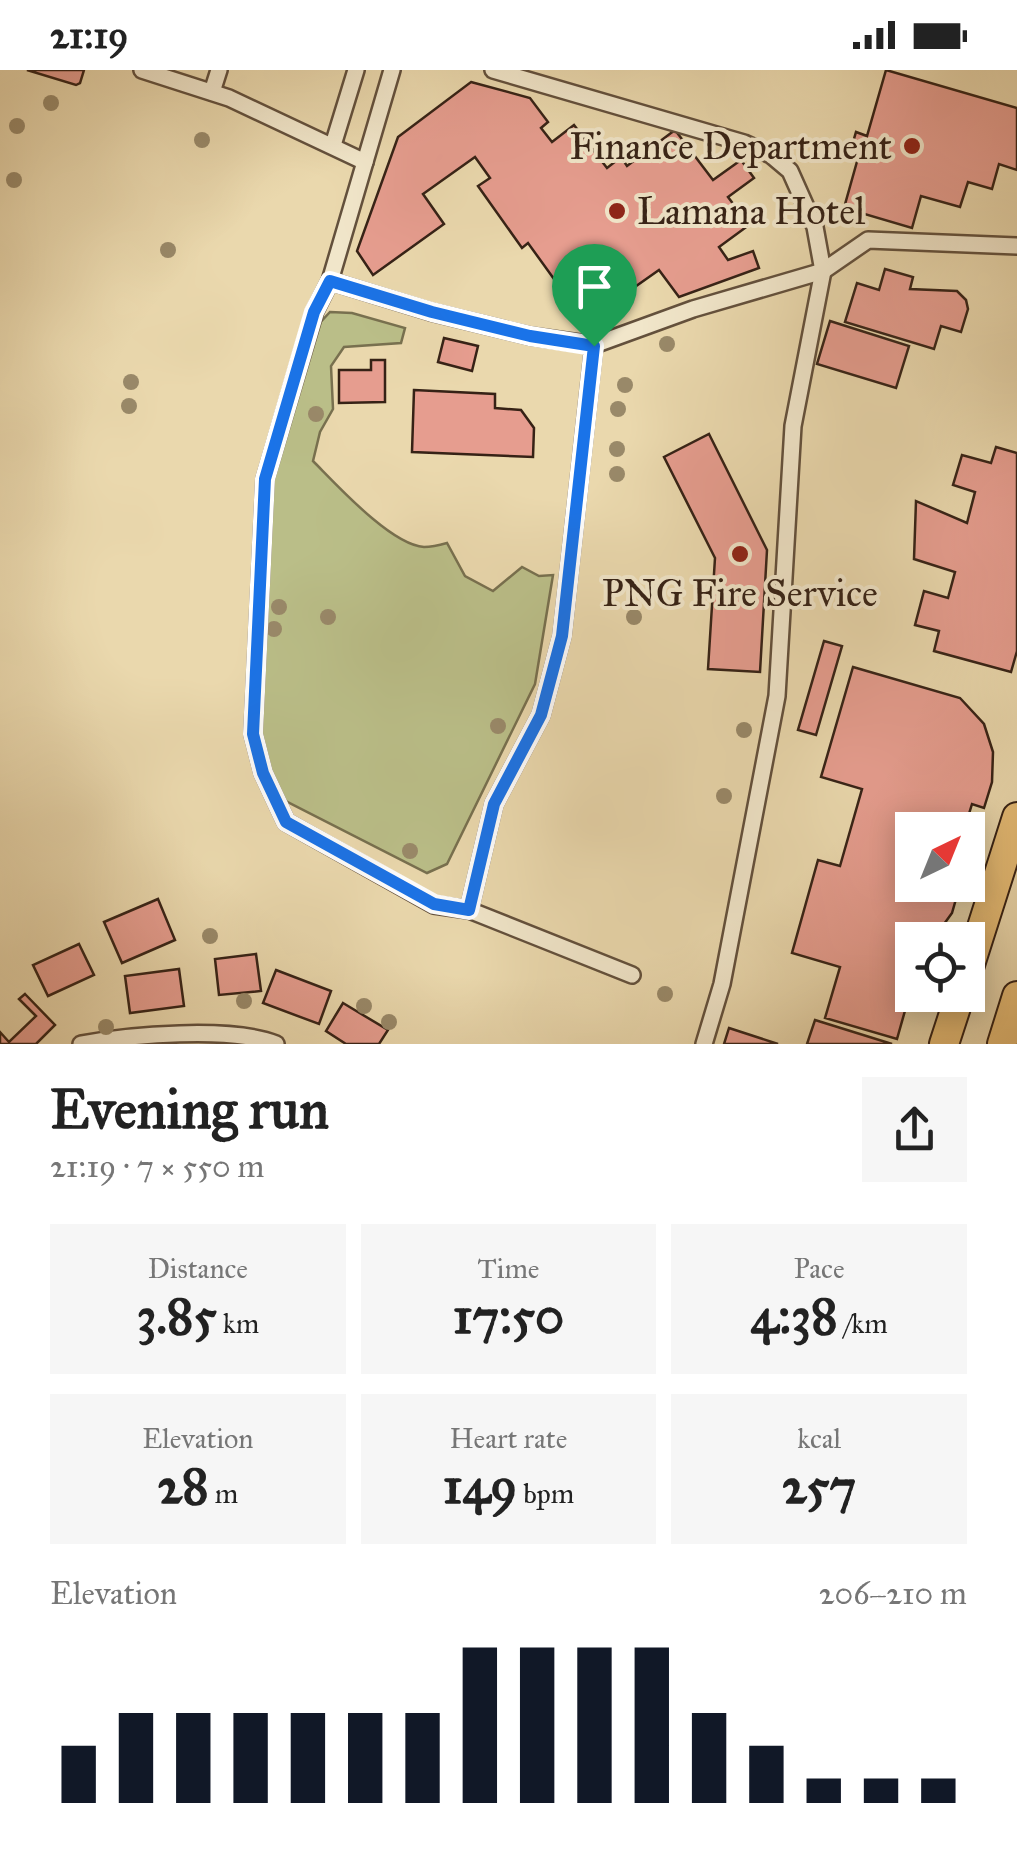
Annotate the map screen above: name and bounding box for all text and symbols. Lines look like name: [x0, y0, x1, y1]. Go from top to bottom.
text: 21:19: [50, 12, 128, 58]
place label: Finance Department: [569, 123, 892, 169]
marker: Finance Department: [901, 135, 923, 157]
place label: Lamana Hotel: [637, 188, 866, 234]
marker: Lamana Hotel: [606, 200, 628, 222]
pin: [552, 244, 637, 347]
icon: arrive: [567, 259, 622, 314]
marker: PNG Fire Service: [729, 543, 751, 565]
place label: PNG Fire Service: [602, 570, 878, 616]
north arrow: [895, 812, 985, 902]
map controls: [895, 812, 985, 1012]
button: locate: [895, 922, 985, 1012]
text: Evening run: [50, 1076, 329, 1143]
button: share: [862, 1077, 967, 1182]
text: 21:19 · 7 × 550 m: [50, 1147, 264, 1186]
text: Distance: [148, 1251, 248, 1286]
text: Time: [477, 1251, 539, 1286]
text: Pace: [794, 1251, 845, 1286]
text: 3.85: [136, 1286, 217, 1347]
text: 17:50: [453, 1286, 564, 1347]
text: 4:38: [751, 1286, 838, 1347]
text: km: [217, 1306, 259, 1341]
text: /km: [838, 1306, 888, 1341]
text: Elevation: [142, 1421, 253, 1456]
text: Heart rate: [450, 1421, 567, 1456]
text: kcal: [797, 1421, 841, 1456]
text: 28: [157, 1456, 209, 1517]
text: 149: [443, 1456, 517, 1517]
text: 257: [782, 1456, 856, 1517]
text: m: [209, 1476, 238, 1511]
text: bpm: [517, 1476, 574, 1511]
text: Elevation: [50, 1574, 177, 1613]
text: 206–210 m: [819, 1574, 967, 1613]

